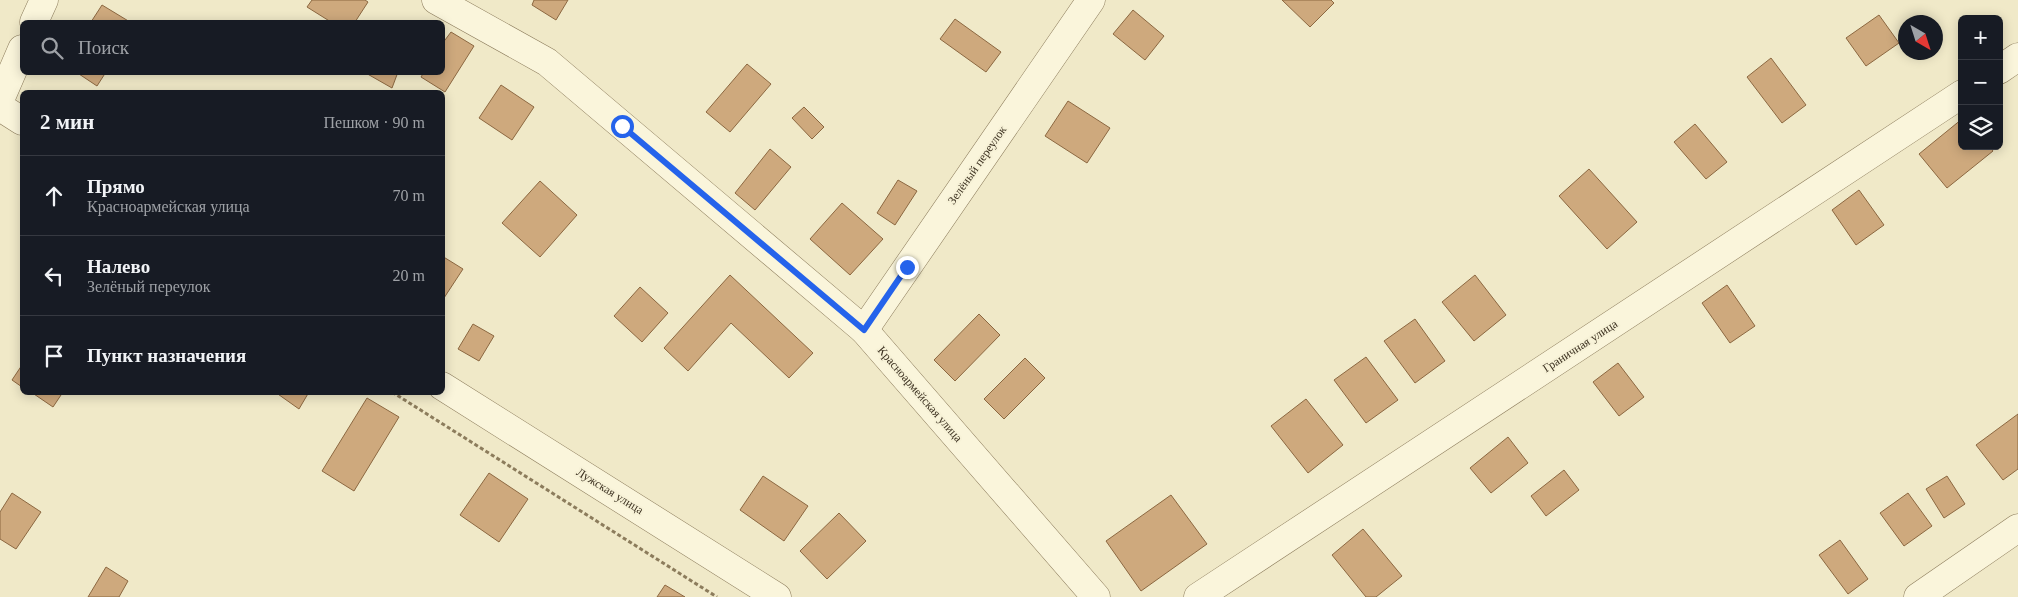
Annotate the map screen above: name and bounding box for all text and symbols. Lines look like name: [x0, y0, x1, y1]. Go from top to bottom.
north arrow: [1898, 15, 1943, 60]
map controls: [1958, 15, 2003, 150]
button: +: [1958, 15, 2003, 60]
search box: [20, 20, 445, 75]
icon: search: [38, 34, 66, 62]
text: Поиск: [78, 37, 129, 58]
button: −: [1958, 60, 2003, 105]
button: layers: [1958, 105, 2003, 150]
text: 2 мин: [40, 110, 94, 134]
text: Пешком · 90 m: [323, 114, 425, 131]
route start: [611, 115, 634, 138]
street label: Зелёный переулок: [945, 123, 1009, 207]
text: Прямо: [87, 176, 145, 197]
icon: ahead: [40, 182, 68, 210]
text: 70 m: [393, 187, 425, 204]
text: Красноармейская улица: [87, 198, 250, 215]
text: Налево: [87, 256, 150, 277]
route end: [896, 256, 919, 279]
icon: left: [40, 262, 68, 290]
text: 20 m: [393, 267, 425, 284]
text: Зелёный переулок: [87, 278, 211, 295]
street label: Граничная улица: [1540, 316, 1621, 375]
icon: arrive: [40, 342, 68, 370]
street label: Красноармейская улица: [875, 343, 966, 445]
text: Пункт назначения: [87, 345, 246, 366]
street label: Лужская улица: [574, 465, 647, 517]

